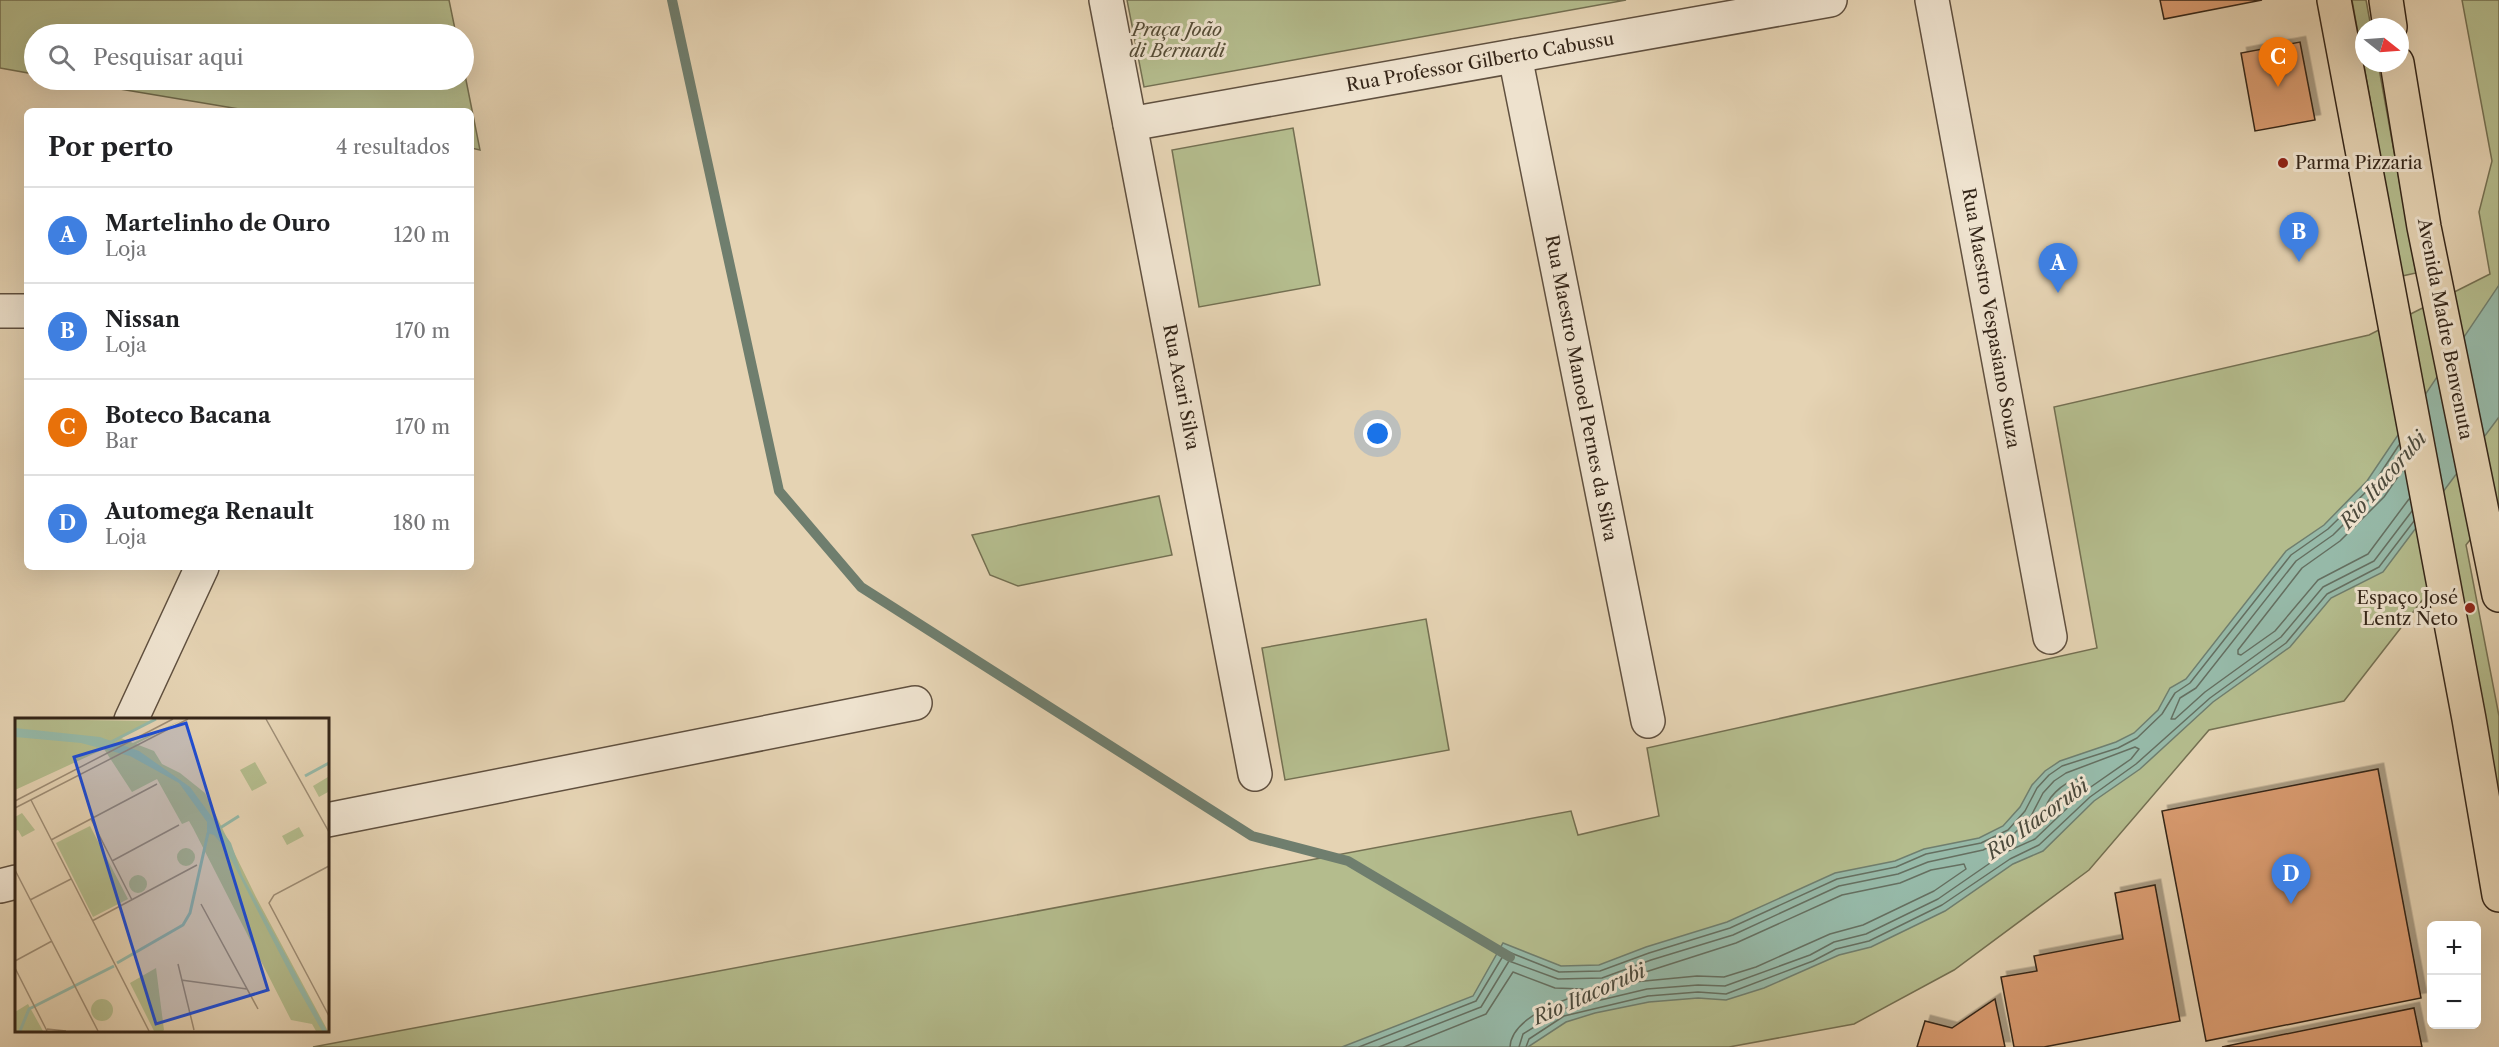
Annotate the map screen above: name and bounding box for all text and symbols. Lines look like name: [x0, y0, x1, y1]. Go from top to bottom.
north arrow: [2355, 18, 2409, 72]
park label: Praça João di Bernardi: [1129, 19, 1226, 62]
search box: [24, 24, 474, 90]
street label: Rua Professor Gilberto Cabussu: [1344, 28, 1616, 96]
pin: C: [2258, 38, 2298, 87]
icon: search: [45, 41, 78, 74]
text: Pesquisar aqui: [93, 44, 243, 71]
text: Por perto: [48, 131, 173, 163]
text: 4 resultados: [336, 135, 450, 159]
place label: Parma Pizzaria: [2295, 152, 2423, 174]
marker: Parma Pizzaria: [2276, 156, 2290, 170]
street label: Rua Maestro Vespasiano Souza: [1957, 186, 2025, 450]
text: Martelinho de Ouro: [105, 210, 330, 237]
pin: B: [2280, 212, 2318, 262]
street label: Avenida Madre Benvenuta: [2413, 215, 2477, 442]
text: A: [60, 223, 75, 247]
text: 120 m: [393, 223, 450, 247]
street label: Rua Maestro Manoel Pernes da Silva: [1540, 233, 1622, 543]
text: Loja: [105, 237, 147, 261]
pin: A: [2038, 244, 2078, 293]
text: Nissan: [105, 306, 180, 333]
text: B: [60, 319, 75, 343]
text: 170 m: [395, 319, 450, 343]
street label: Rua Acari Silva: [1158, 322, 1204, 452]
text: Loja: [105, 333, 147, 357]
text: Boteco Bacana: [105, 402, 271, 429]
text: C: [59, 415, 76, 439]
text: 170 m: [395, 415, 450, 439]
your location: [1363, 419, 1392, 448]
water label: Rio Itacorubi: [2333, 425, 2433, 535]
text: Bar: [105, 429, 138, 453]
text: Automega Renault: [105, 498, 314, 525]
text: D: [59, 511, 76, 535]
text: 180 m: [393, 511, 450, 535]
text: Loja: [105, 525, 147, 549]
place label: Espaço José Lentz Neto: [2357, 587, 2458, 630]
marker: Espaço José Lentz Neto: [2463, 601, 2477, 615]
inset map: [15, 718, 328, 1032]
water label: Rio Itacorubi: [1980, 773, 2094, 865]
pin: D: [2272, 854, 2310, 904]
map controls: [2427, 921, 2481, 1029]
button: +: [2427, 921, 2481, 975]
water label: Rio Itacorubi: [1527, 958, 1651, 1030]
button: −: [2427, 975, 2481, 1029]

